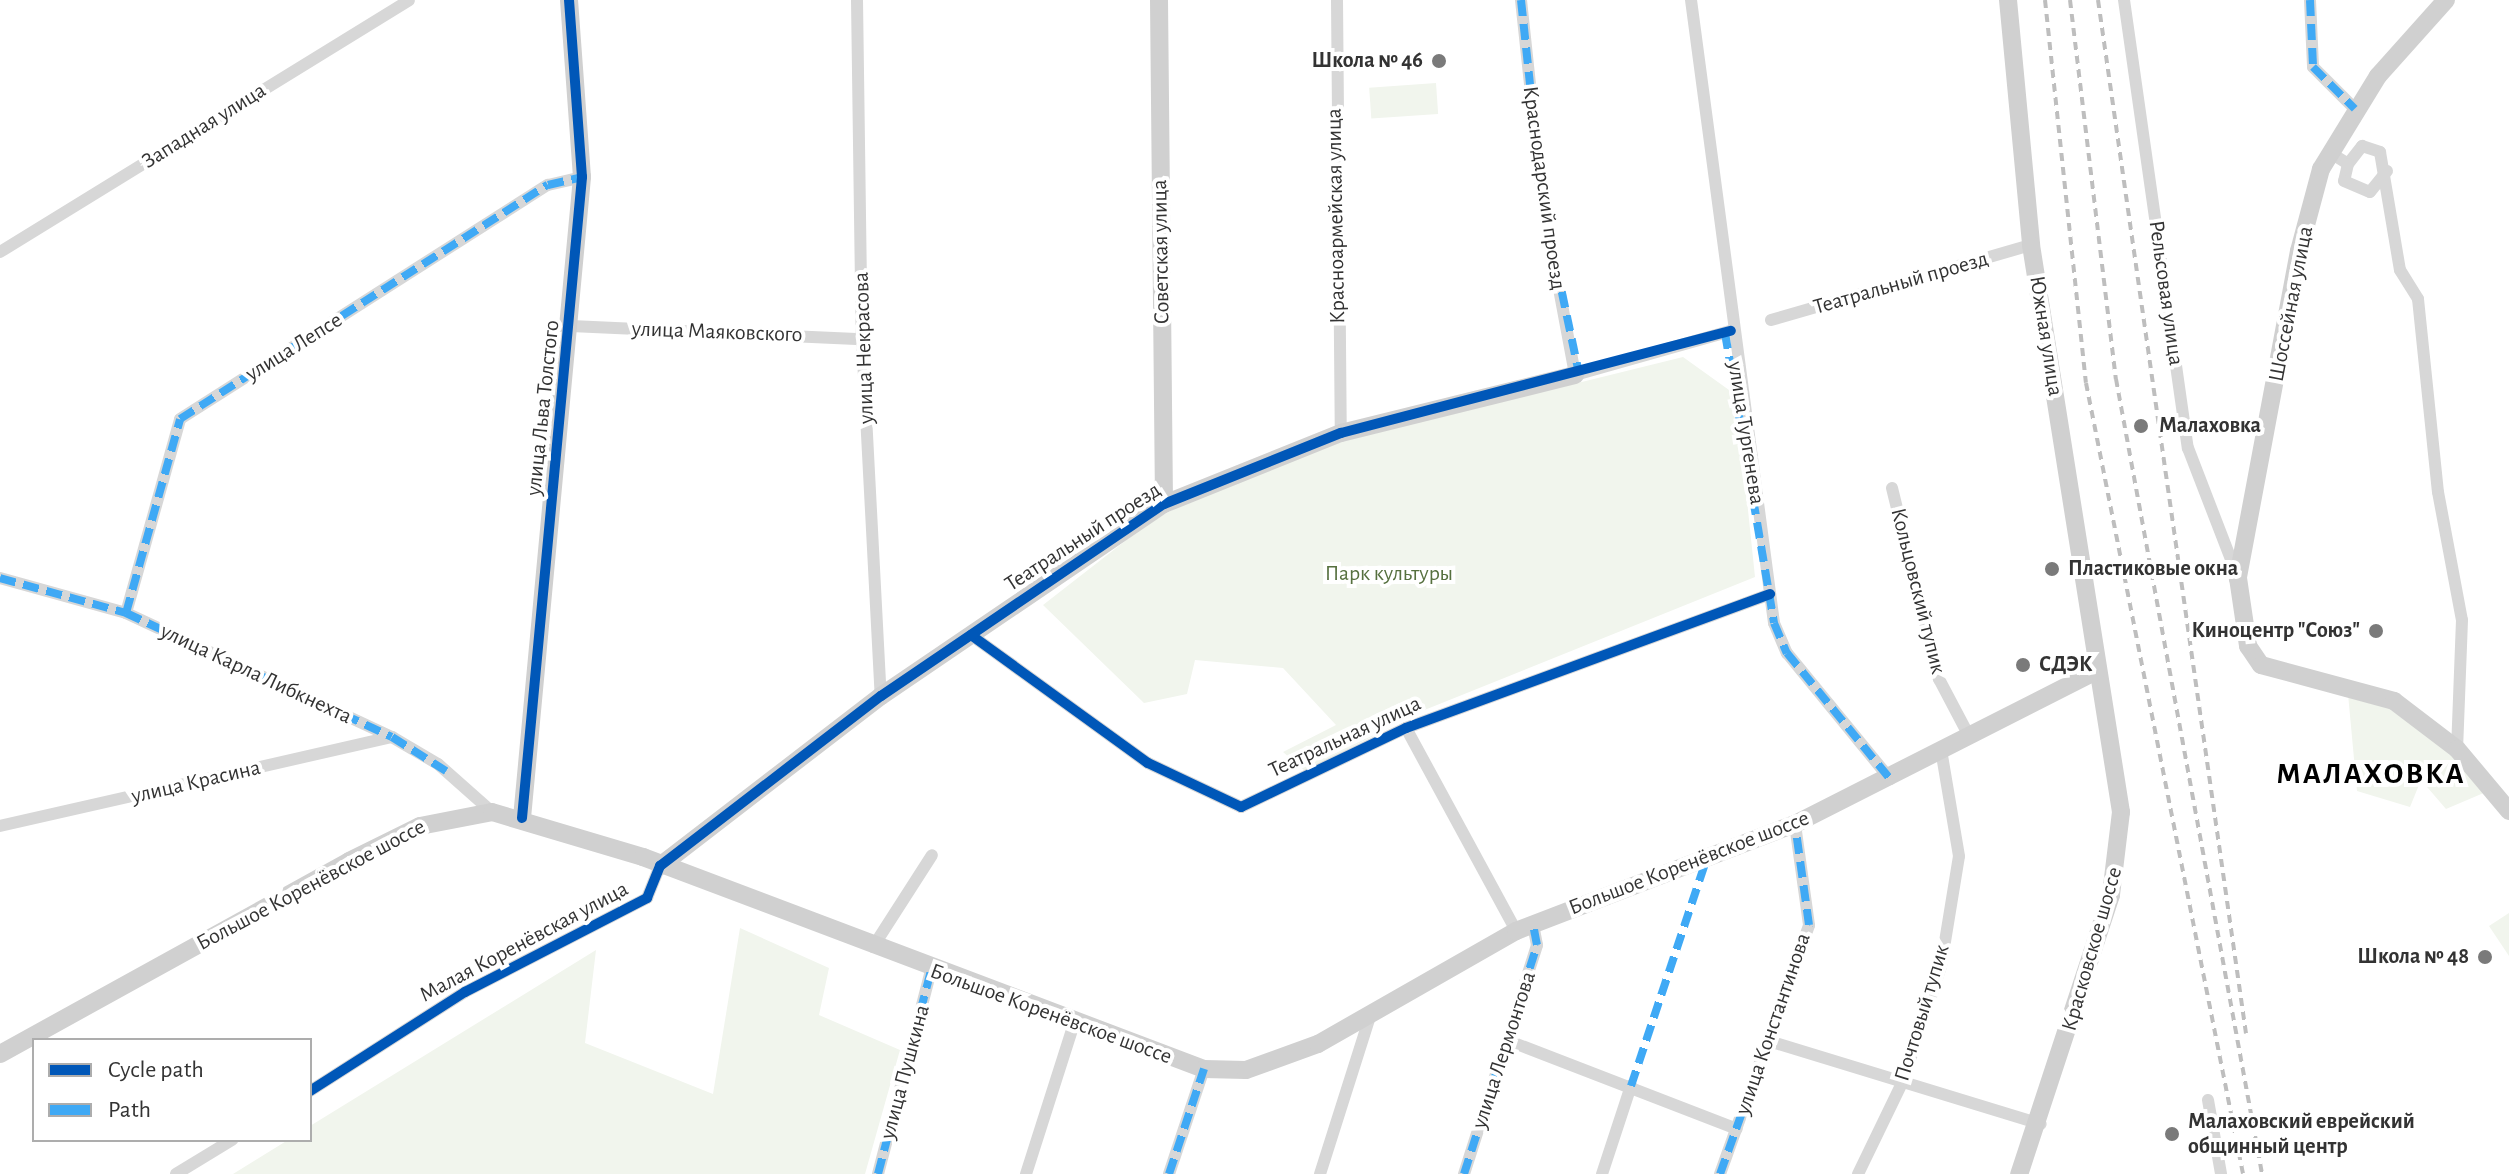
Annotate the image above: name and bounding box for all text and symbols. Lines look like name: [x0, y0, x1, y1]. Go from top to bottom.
place label: Школа № 46: [1311, 48, 1423, 74]
marker: Школа № 46: [1430, 52, 1448, 70]
street label: Западная улица: [137, 77, 271, 175]
street label: Краснодарский проезд: [1517, 84, 1571, 292]
street label: Красноармейская улица: [1321, 108, 1351, 324]
street label: Советская улица: [1147, 179, 1175, 325]
street label: Рельсовая улица: [2143, 219, 2189, 367]
street label: Шоссейная улица: [2263, 224, 2319, 384]
street label: Театральный проезд: [1811, 245, 1991, 321]
street label: улица Некрасова: [848, 271, 880, 425]
street label: Южная улица: [2023, 274, 2069, 398]
street label: улица Лепсе: [241, 307, 347, 387]
street label: улица Маяковского: [631, 316, 803, 348]
street label: улица Льва Толстого: [521, 319, 565, 497]
street label: улица Тургенева: [1722, 360, 1770, 506]
place label: Малаховка: [2159, 413, 2261, 439]
marker: Малаховка: [2130, 415, 2152, 437]
street label: Театральный проезд: [1000, 477, 1166, 597]
street label: Кольцовский тупик: [1885, 505, 1951, 677]
place label: Пластиковые окна: [2068, 556, 2238, 582]
marker: Пластиковые окна: [2043, 560, 2061, 578]
park label: Парк культуры: [1325, 561, 1453, 587]
street label: улица Карла Либкнехта: [156, 618, 356, 730]
place label: Киноцентр "Союз": [2191, 618, 2360, 644]
marker: Киноцентр "Союз": [2367, 622, 2385, 640]
place label: СДЭК: [2039, 652, 2092, 678]
marker: СДЭК: [2014, 656, 2032, 674]
street label: Театральная улица: [1265, 690, 1425, 784]
street label: улица Красина: [129, 754, 263, 810]
district label: МАЛАХОВКА: [2276, 756, 2466, 792]
street label: Большое Коренёвское шоссе: [1565, 805, 1813, 921]
street label: Большое Коренёвское шоссе: [192, 813, 430, 957]
street label: Красковское шоссе: [2056, 864, 2128, 1034]
street label: Малая Коренёвская улица: [415, 876, 633, 1008]
street label: улица Константинова: [1730, 930, 1816, 1118]
street label: Почтовый тупик: [1889, 941, 1955, 1085]
place label: Школа № 48: [2357, 944, 2469, 970]
marker: Школа № 48: [2476, 948, 2494, 966]
street label: Большое Коренёвское шоссе: [927, 958, 1175, 1070]
street label: улица Лермонтова: [1466, 968, 1542, 1132]
street label: улица Пушкина: [874, 1002, 936, 1142]
legend: [32, 1038, 312, 1142]
text: Cycle path: [108, 1058, 204, 1082]
text: Path: [108, 1098, 151, 1122]
place label: Малаховский еврейский общинный центр: [2188, 1108, 2415, 1160]
marker: Малаховский еврейский общинный центр: [2163, 1125, 2181, 1143]

